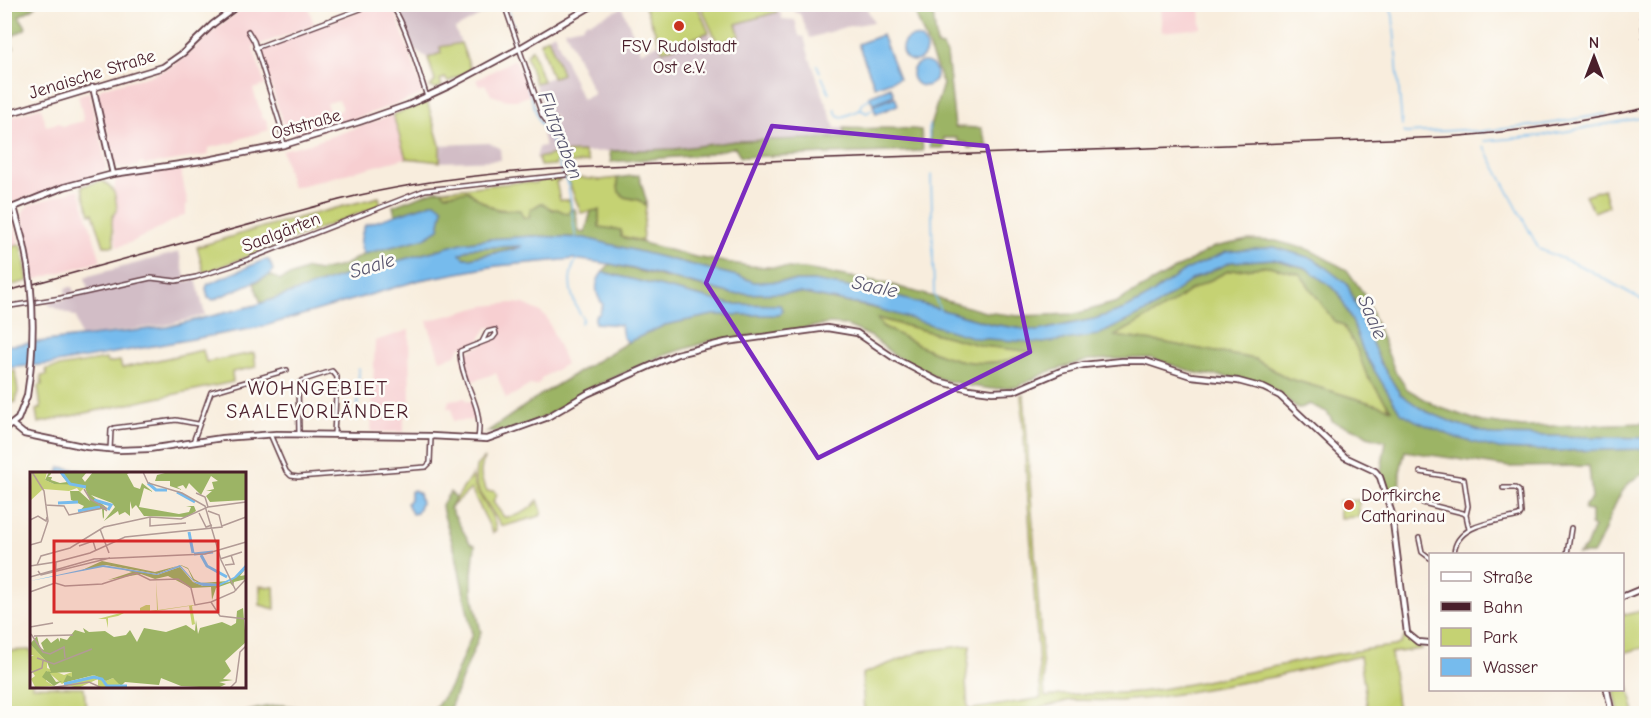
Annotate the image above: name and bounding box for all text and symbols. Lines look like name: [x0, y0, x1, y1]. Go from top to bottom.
marker: FSV Rudolstadt Ost e.V.: [672, 19, 686, 33]
north arrow: [1564, 27, 1624, 87]
text: N: [1589, 34, 1599, 52]
place label: FSV Rudolstadt Ost e.V.: [621, 36, 737, 78]
street label: Jenaische Straße: [26, 45, 158, 104]
water label: Flutgraben: [533, 88, 588, 182]
street label: Oststraße: [269, 105, 343, 144]
street label: Saalgärten: [239, 208, 323, 257]
water label: Saale: [347, 248, 397, 283]
water label: Saale: [850, 270, 900, 303]
water label: Saale: [1353, 292, 1392, 343]
district label: WOHNGEBIET SAALEVORLÄNDER: [226, 377, 410, 423]
inset map: [30, 472, 246, 688]
place label: Dorfkirche Catharinau: [1361, 485, 1445, 527]
marker: Dorfkirche Catharinau: [1342, 498, 1356, 512]
legend: [1429, 553, 1624, 691]
text: Straße: [1483, 567, 1533, 588]
text: Bahn: [1483, 597, 1523, 618]
text: Park: [1483, 627, 1518, 648]
text: Wasser: [1483, 657, 1539, 678]

